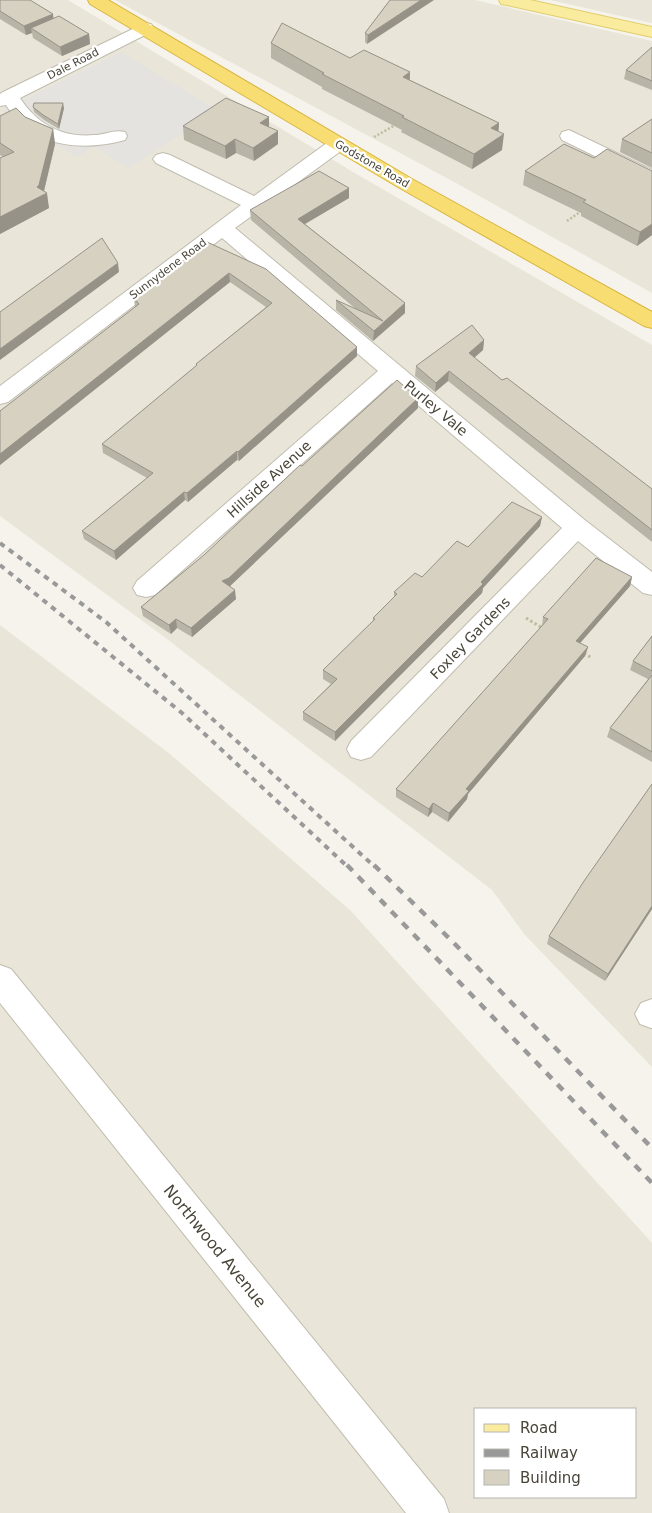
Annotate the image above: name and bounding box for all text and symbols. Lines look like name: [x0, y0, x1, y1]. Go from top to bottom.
street label: Dale Road: [45, 45, 101, 83]
street label: Godstone Road: [332, 137, 412, 191]
street label: Sunnydene Road: [127, 236, 209, 302]
street label: Purley Vale: [401, 377, 471, 439]
street label: Hillside Avenue: [224, 437, 314, 521]
street label: Foxley Gardens: [427, 594, 513, 682]
street label: Northwood Avenue: [160, 1181, 270, 1311]
legend: [474, 1408, 637, 1498]
text: Road: [520, 1419, 558, 1437]
text: Railway: [520, 1444, 578, 1462]
text: Building: [520, 1469, 581, 1487]

